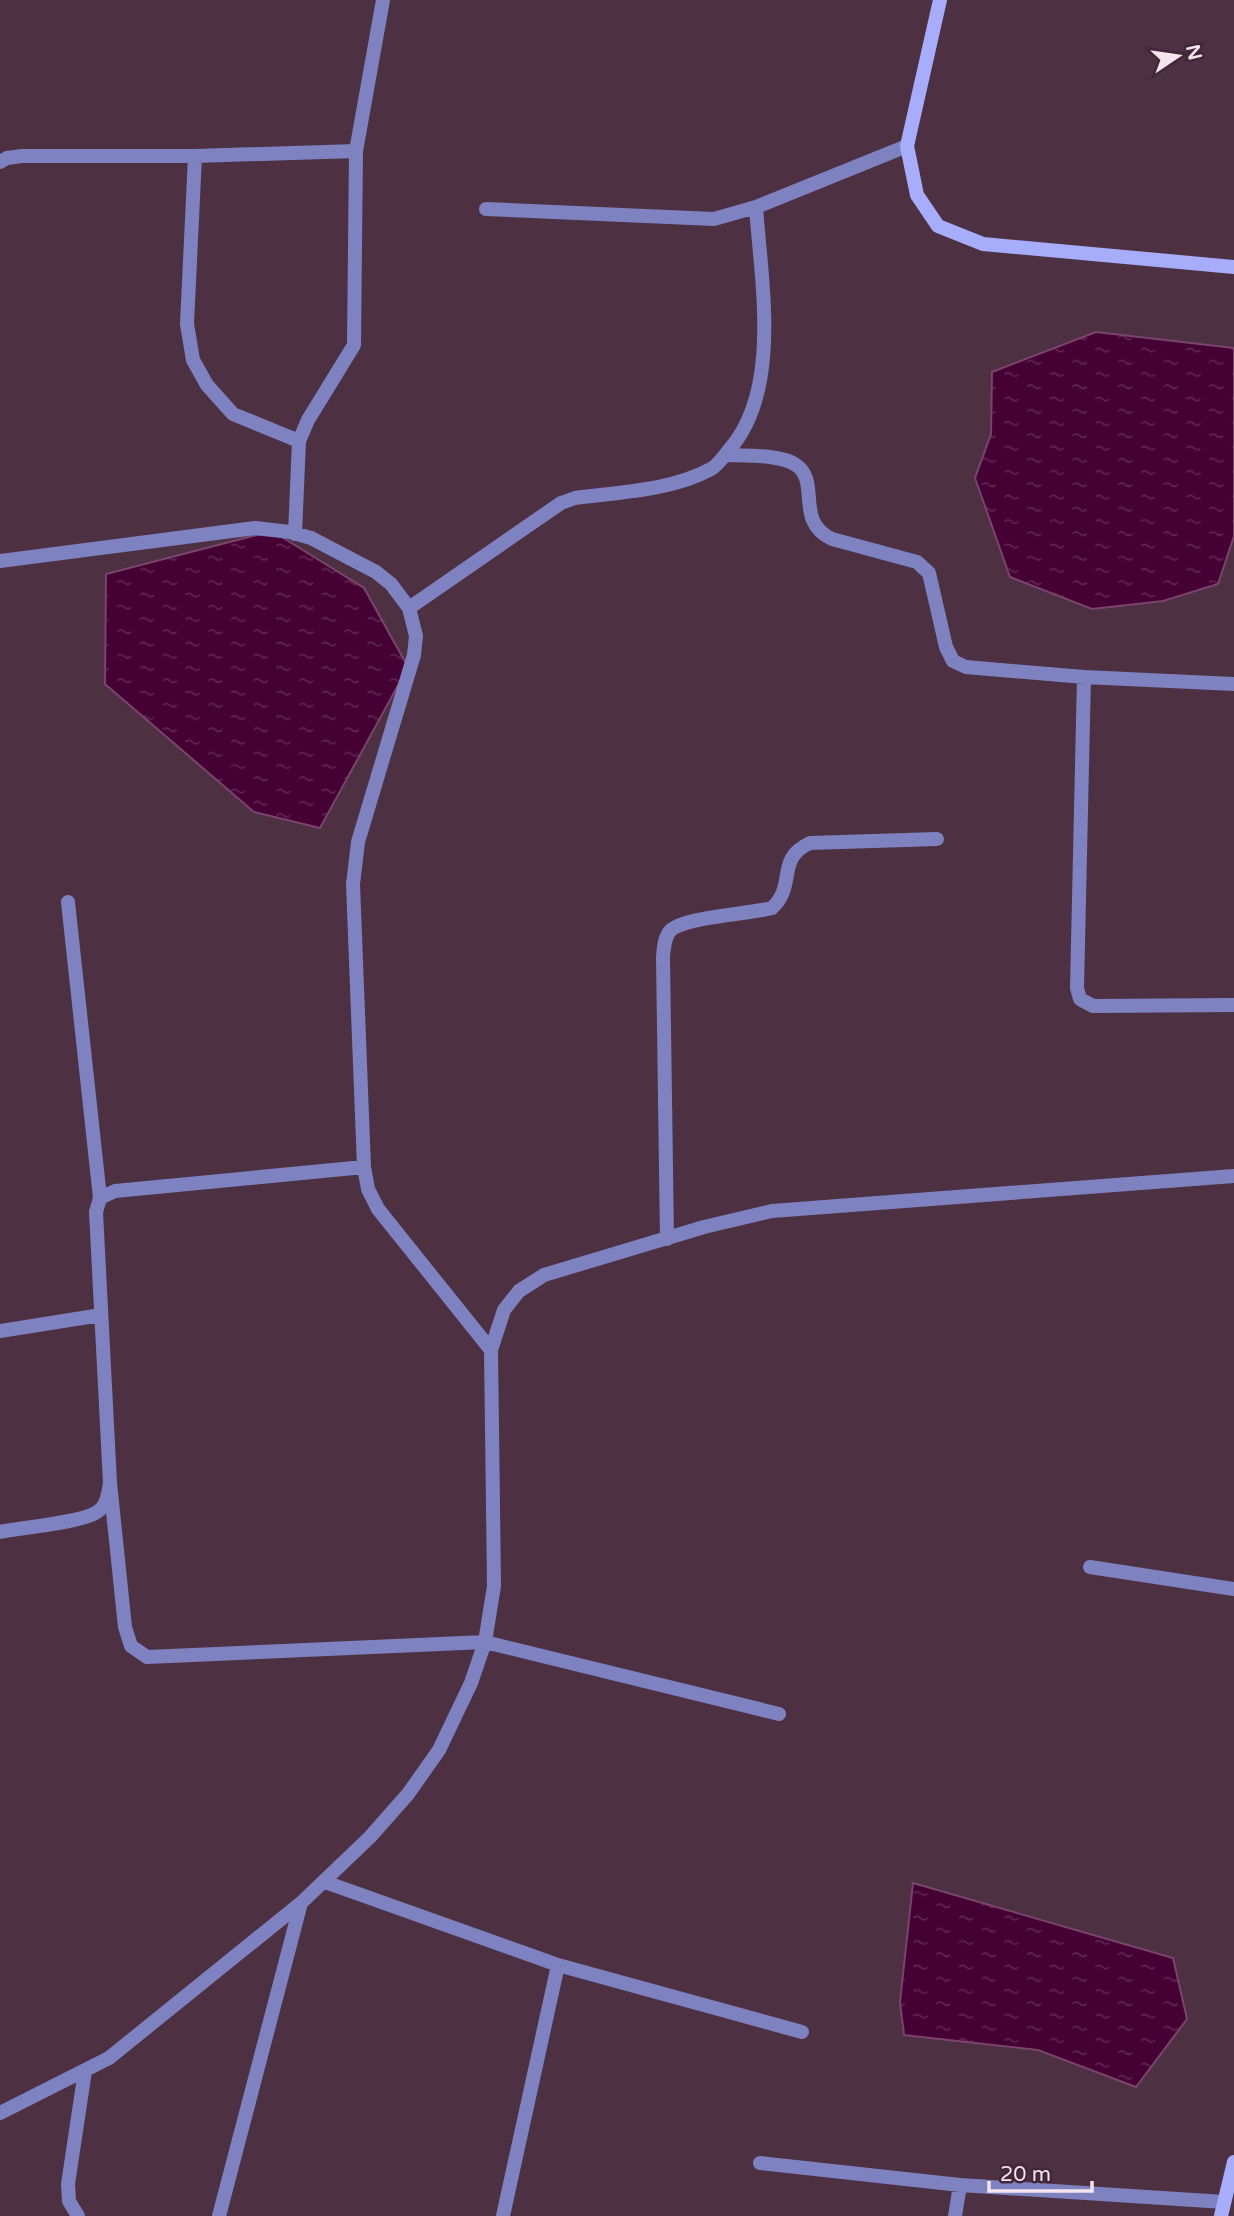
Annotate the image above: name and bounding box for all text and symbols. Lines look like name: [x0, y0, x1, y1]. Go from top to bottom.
north arrow: [1143, 21, 1213, 91]
text: N: [1181, 42, 1206, 62]
scale bar: [989, 2150, 1092, 2194]
text: 20 m: [1000, 2162, 1051, 2187]

